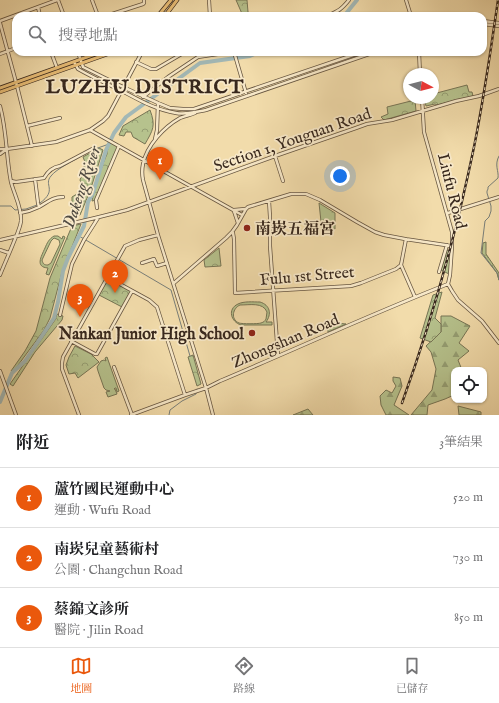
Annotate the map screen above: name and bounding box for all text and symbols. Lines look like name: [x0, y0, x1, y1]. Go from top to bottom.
search box: [12, 12, 487, 56]
icon: search: [26, 23, 48, 45]
text: 搜尋地點: [58, 26, 118, 45]
north arrow: [403, 68, 439, 104]
district label: LUZHU DISTRICT: [46, 75, 244, 100]
street label: Section 1, Youguan Road: [211, 104, 374, 177]
water label: Dakeng River: [59, 143, 107, 231]
pin: 1: [147, 147, 173, 180]
street label: Liufu Road: [432, 151, 470, 232]
your location: [330, 166, 350, 186]
place label: 南崁五福宮: [255, 219, 335, 240]
marker: 南崁五福宮: [242, 223, 252, 233]
pin: 2: [102, 260, 128, 293]
street label: Fulu 1st Street: [259, 263, 356, 291]
pin: 3: [67, 284, 93, 317]
street label: Zhongshan Road: [229, 310, 343, 373]
place label: Nankan Junior High School: [58, 325, 245, 345]
marker: Nankan Junior High School: [247, 328, 257, 338]
map controls: [451, 367, 487, 403]
button: locate: [451, 367, 487, 403]
text: 附近: [16, 433, 50, 454]
text: 3筆結果: [439, 434, 483, 451]
text: 蘆竹國民運動中心: [54, 480, 174, 499]
text: 1: [27, 489, 31, 506]
text: 520 m: [453, 489, 483, 506]
text: 運動 · Wufu Road: [54, 502, 151, 519]
text: 南崁兒童藝術村: [54, 540, 159, 559]
text: 2: [26, 549, 32, 566]
text: 730 m: [453, 549, 483, 566]
text: 公園 · Changchun Road: [54, 562, 183, 579]
text: 蔡錦文診所: [54, 600, 129, 619]
text: 3: [27, 609, 31, 626]
text: 850 m: [454, 609, 483, 626]
text: 醫院 · Jilin Road: [54, 622, 143, 639]
tab: 地圖: [70, 655, 92, 696]
tab: 路線: [233, 655, 255, 696]
tab: 已儲存: [396, 655, 429, 696]

